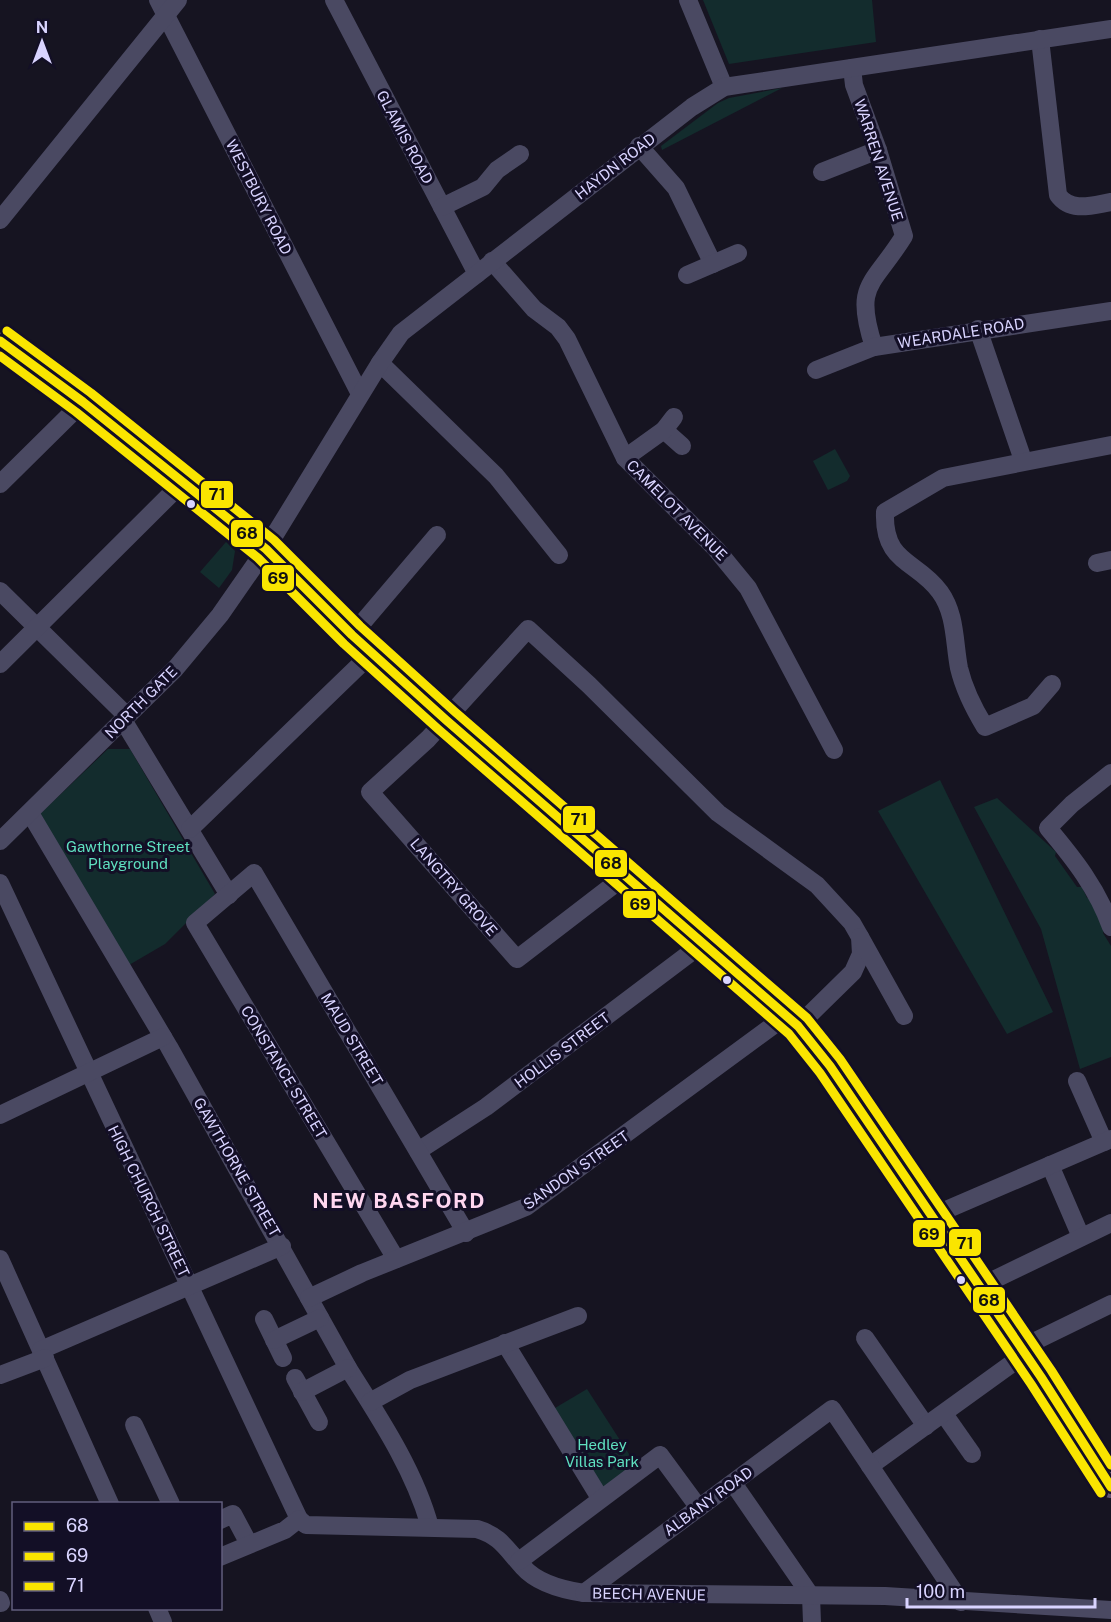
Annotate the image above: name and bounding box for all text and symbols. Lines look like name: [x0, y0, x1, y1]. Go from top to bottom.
north arrow: [12, 12, 72, 72]
text: N: [36, 18, 48, 37]
street label: GLAMIS ROAD: [373, 87, 437, 187]
street label: WARREN AVENUE: [851, 97, 907, 223]
street label: HAYDN ROAD: [572, 129, 658, 203]
street label: WESTBURY ROAD: [223, 137, 295, 257]
street label: WEARDALE ROAD: [896, 315, 1026, 351]
street label: CAMELOT AVENUE: [623, 456, 731, 564]
line badge: 71: [200, 480, 234, 509]
text: 71: [208, 485, 226, 504]
unlabelled marker: [185, 498, 197, 510]
line badge: 68: [230, 519, 264, 548]
text: 68: [236, 524, 258, 543]
line badge: 69: [261, 564, 295, 592]
text: 69: [267, 569, 289, 588]
street label: NORTH GATE: [101, 662, 181, 742]
line badge: 71: [562, 805, 596, 834]
text: 71: [570, 810, 588, 829]
street label: LANGTRY GROVE: [407, 835, 501, 939]
park label: Gawthorne Street Playground: [66, 838, 190, 872]
line badge: 68: [594, 849, 628, 878]
text: 68: [600, 854, 622, 873]
line badge: 69: [622, 890, 657, 919]
text: 69: [629, 895, 651, 914]
unlabelled marker: [721, 974, 733, 986]
street label: MAUD STREET: [318, 990, 386, 1088]
street label: CONSTANCE STREET: [238, 1002, 330, 1142]
street label: HOLLIS STREET: [511, 1009, 613, 1091]
street label: GAWTHORNE STREET: [190, 1095, 284, 1239]
street label: HIGH CHURCH STREET: [105, 1123, 193, 1280]
street label: SANDON STREET: [520, 1127, 632, 1213]
district label: NEW BASFORD: [312, 1188, 486, 1213]
line badge: 69: [912, 1219, 946, 1248]
text: 69: [918, 1225, 940, 1244]
line badge: 71: [948, 1228, 982, 1257]
text: 71: [956, 1234, 974, 1253]
unlabelled marker: [955, 1274, 967, 1286]
line badge: 68: [972, 1286, 1006, 1314]
text: 68: [978, 1291, 1000, 1310]
park label: Hedley Villas Park: [565, 1436, 639, 1470]
street label: ALBANY ROAD: [660, 1463, 756, 1539]
legend: [12, 1502, 222, 1610]
text: 68: [66, 1515, 89, 1536]
text: 69: [66, 1545, 88, 1566]
scale bar: [907, 1571, 1094, 1609]
text: 71: [66, 1575, 85, 1596]
text: 100 m: [916, 1581, 965, 1602]
street label: BEECH AVENUE: [592, 1585, 706, 1603]

